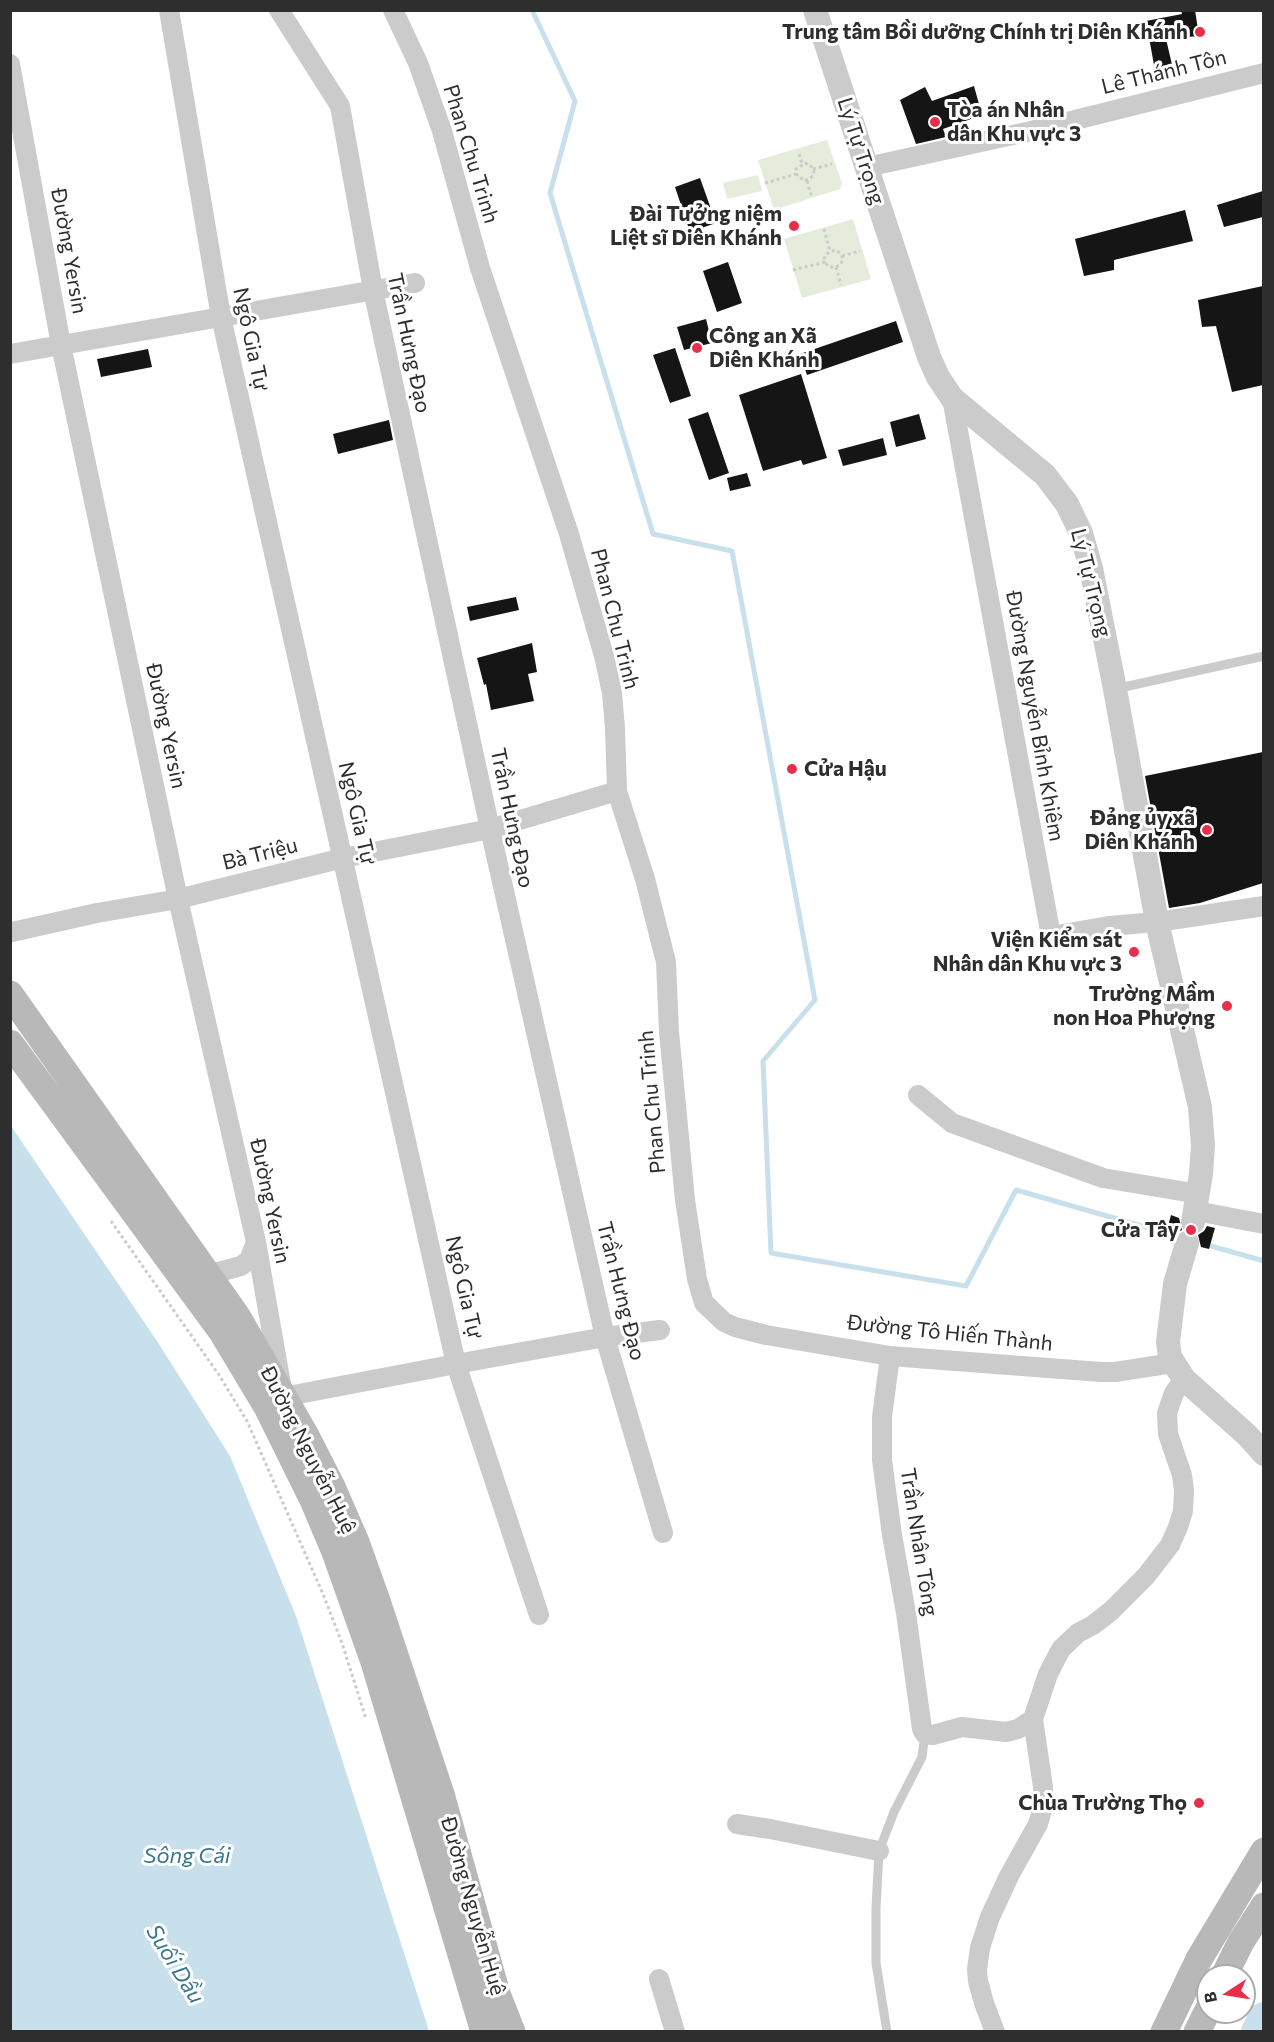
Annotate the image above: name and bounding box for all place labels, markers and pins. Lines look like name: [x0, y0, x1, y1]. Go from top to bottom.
place label: Trung tâm Bồi dưỡng Chính trị Diên Khánh: [782, 19, 1188, 45]
marker: Trung tâm Bồi dưỡng Chính trị Diên Khánh: [1193, 25, 1207, 39]
place label: Tòa án Nhân dân Khu vực 3: [947, 97, 1081, 147]
marker: Tòa án Nhân dân Khu vực 3: [928, 115, 942, 129]
place label: Đài Tưởng niệm Liệt sĩ Diên Khánh: [610, 201, 782, 251]
marker: Đài Tưởng niệm Liệt sĩ Diên Khánh: [787, 219, 801, 233]
place label: Công an Xã Diên Khánh: [709, 323, 820, 373]
marker: Công an Xã Diên Khánh: [690, 341, 704, 355]
place label: Cửa Hậu: [804, 756, 887, 782]
marker: Cửa Hậu: [785, 762, 799, 776]
place label: Đảng ủy xã Diên Khánh: [1084, 805, 1195, 855]
marker: Đảng ủy xã Diên Khánh: [1200, 823, 1214, 837]
place label: Viện Kiểm sát Nhân dân Khu vực 3: [933, 927, 1122, 977]
marker: Viện Kiểm sát Nhân dân Khu vực 3: [1127, 945, 1141, 959]
place label: Trường Mầm non Hoa Phượng: [1053, 981, 1215, 1031]
marker: Trường Mầm non Hoa Phượng: [1220, 999, 1234, 1013]
place label: Cửa Tây: [1101, 1217, 1179, 1243]
marker: Cửa Tây: [1184, 1223, 1198, 1237]
place label: Chùa Trường Thọ: [1018, 1790, 1187, 1816]
marker: Chùa Trường Thọ: [1192, 1796, 1206, 1810]

